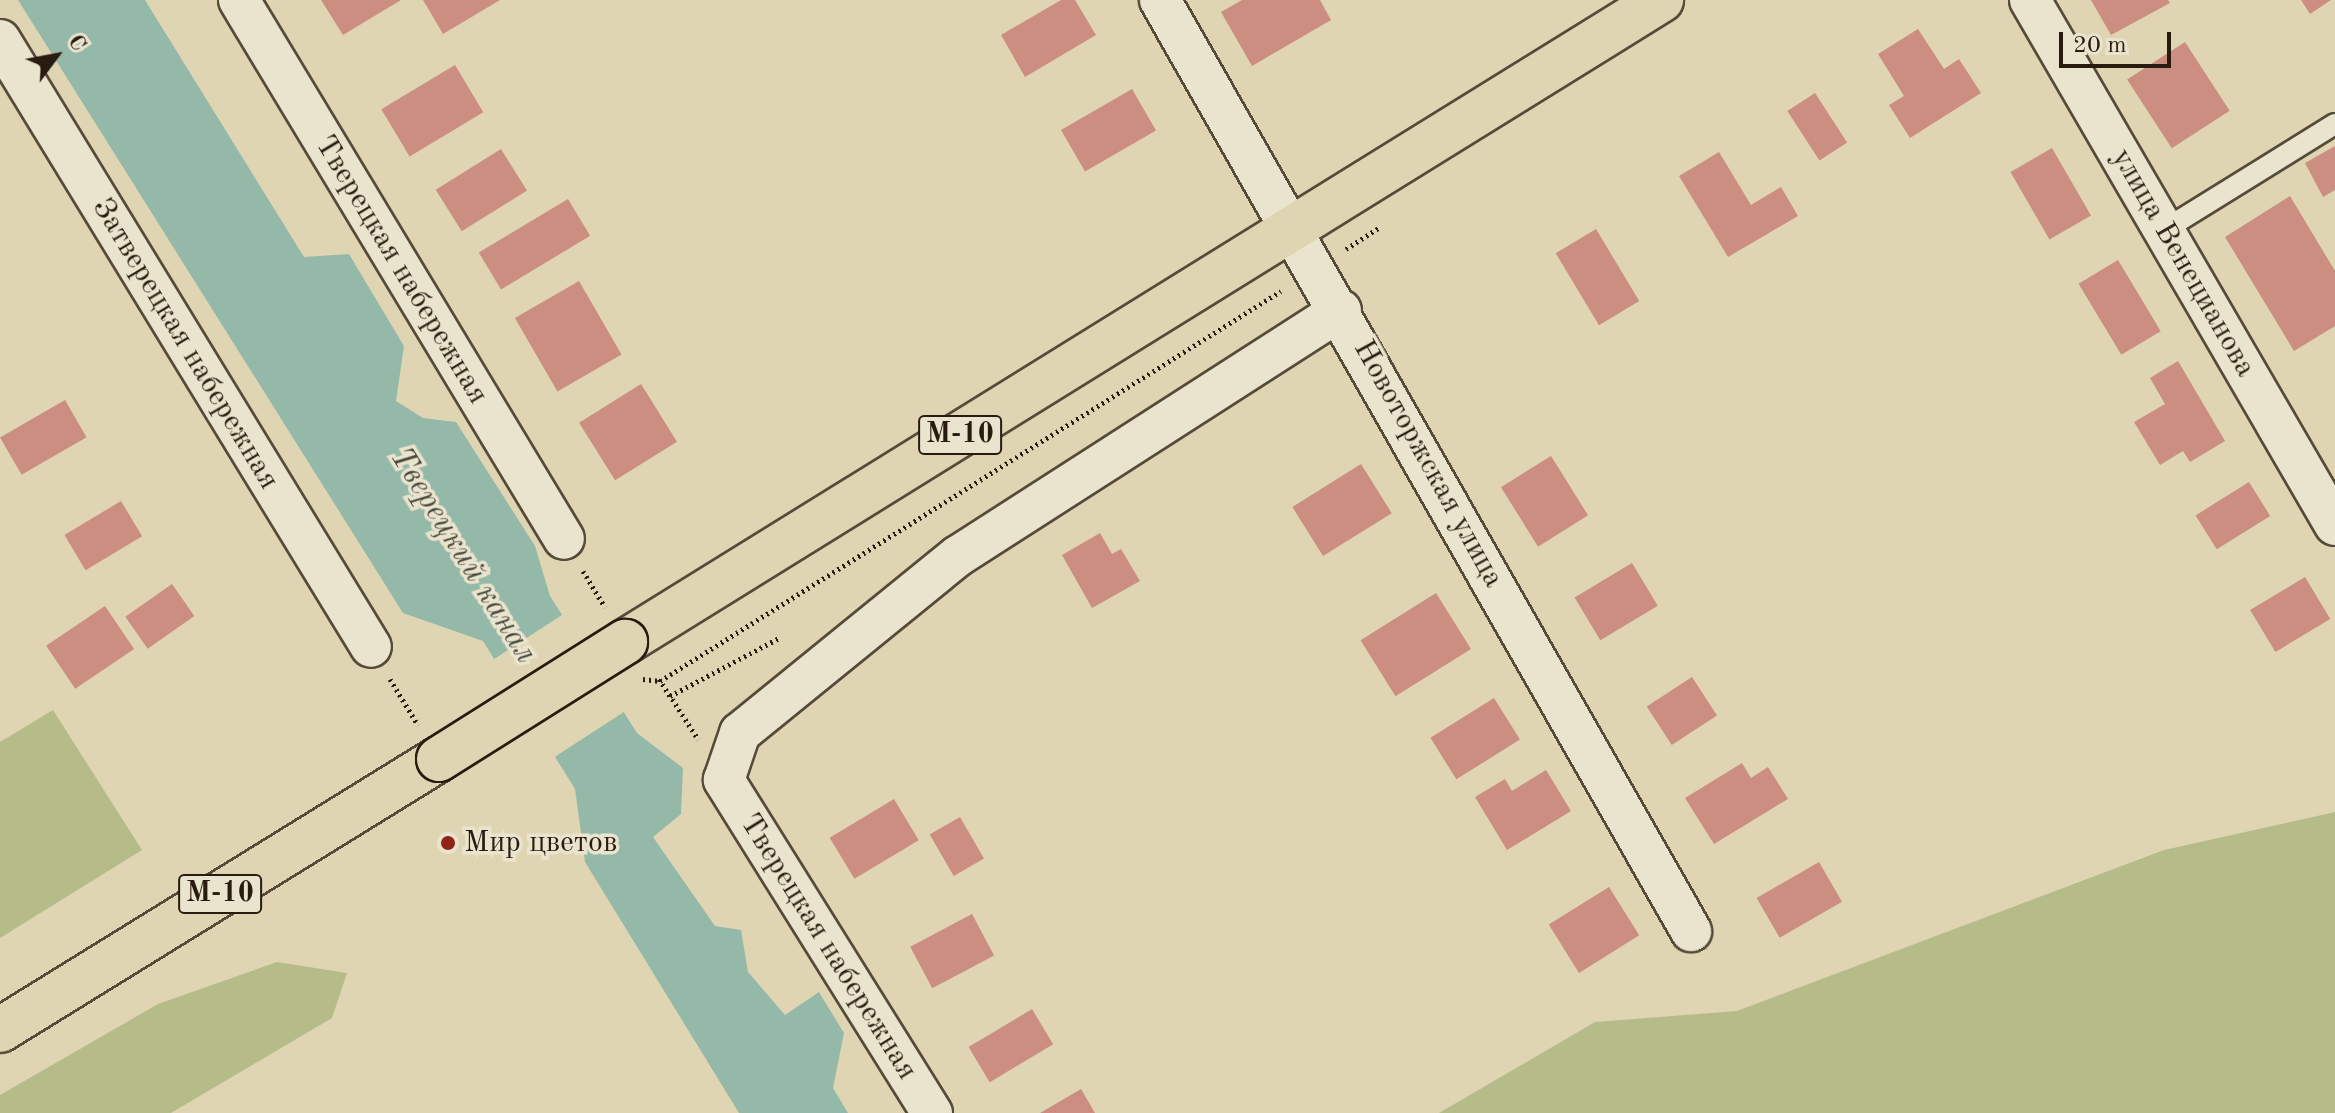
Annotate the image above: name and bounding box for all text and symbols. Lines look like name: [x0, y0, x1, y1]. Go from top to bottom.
north arrow: [16, 16, 96, 96]
scale bar: [2063, 16, 2175, 66]
text: С: [63, 31, 90, 55]
text: 20 m: [2073, 34, 2127, 58]
street label: Тверецкая набережная: [307, 129, 495, 411]
street label: улица Венецианова: [2103, 142, 2263, 384]
street label: Затверецкая набережная: [84, 192, 286, 496]
street label: Новоторжская улица: [1345, 334, 1511, 594]
road number: М-10: [918, 411, 1002, 459]
water label: Тверецкий канал: [380, 441, 544, 671]
street label: Тверецкая набережная: [731, 807, 925, 1087]
place label: Мир цветов: [464, 825, 617, 861]
marker: Мир цветов: [439, 834, 457, 852]
road number: М-10: [178, 870, 262, 918]

